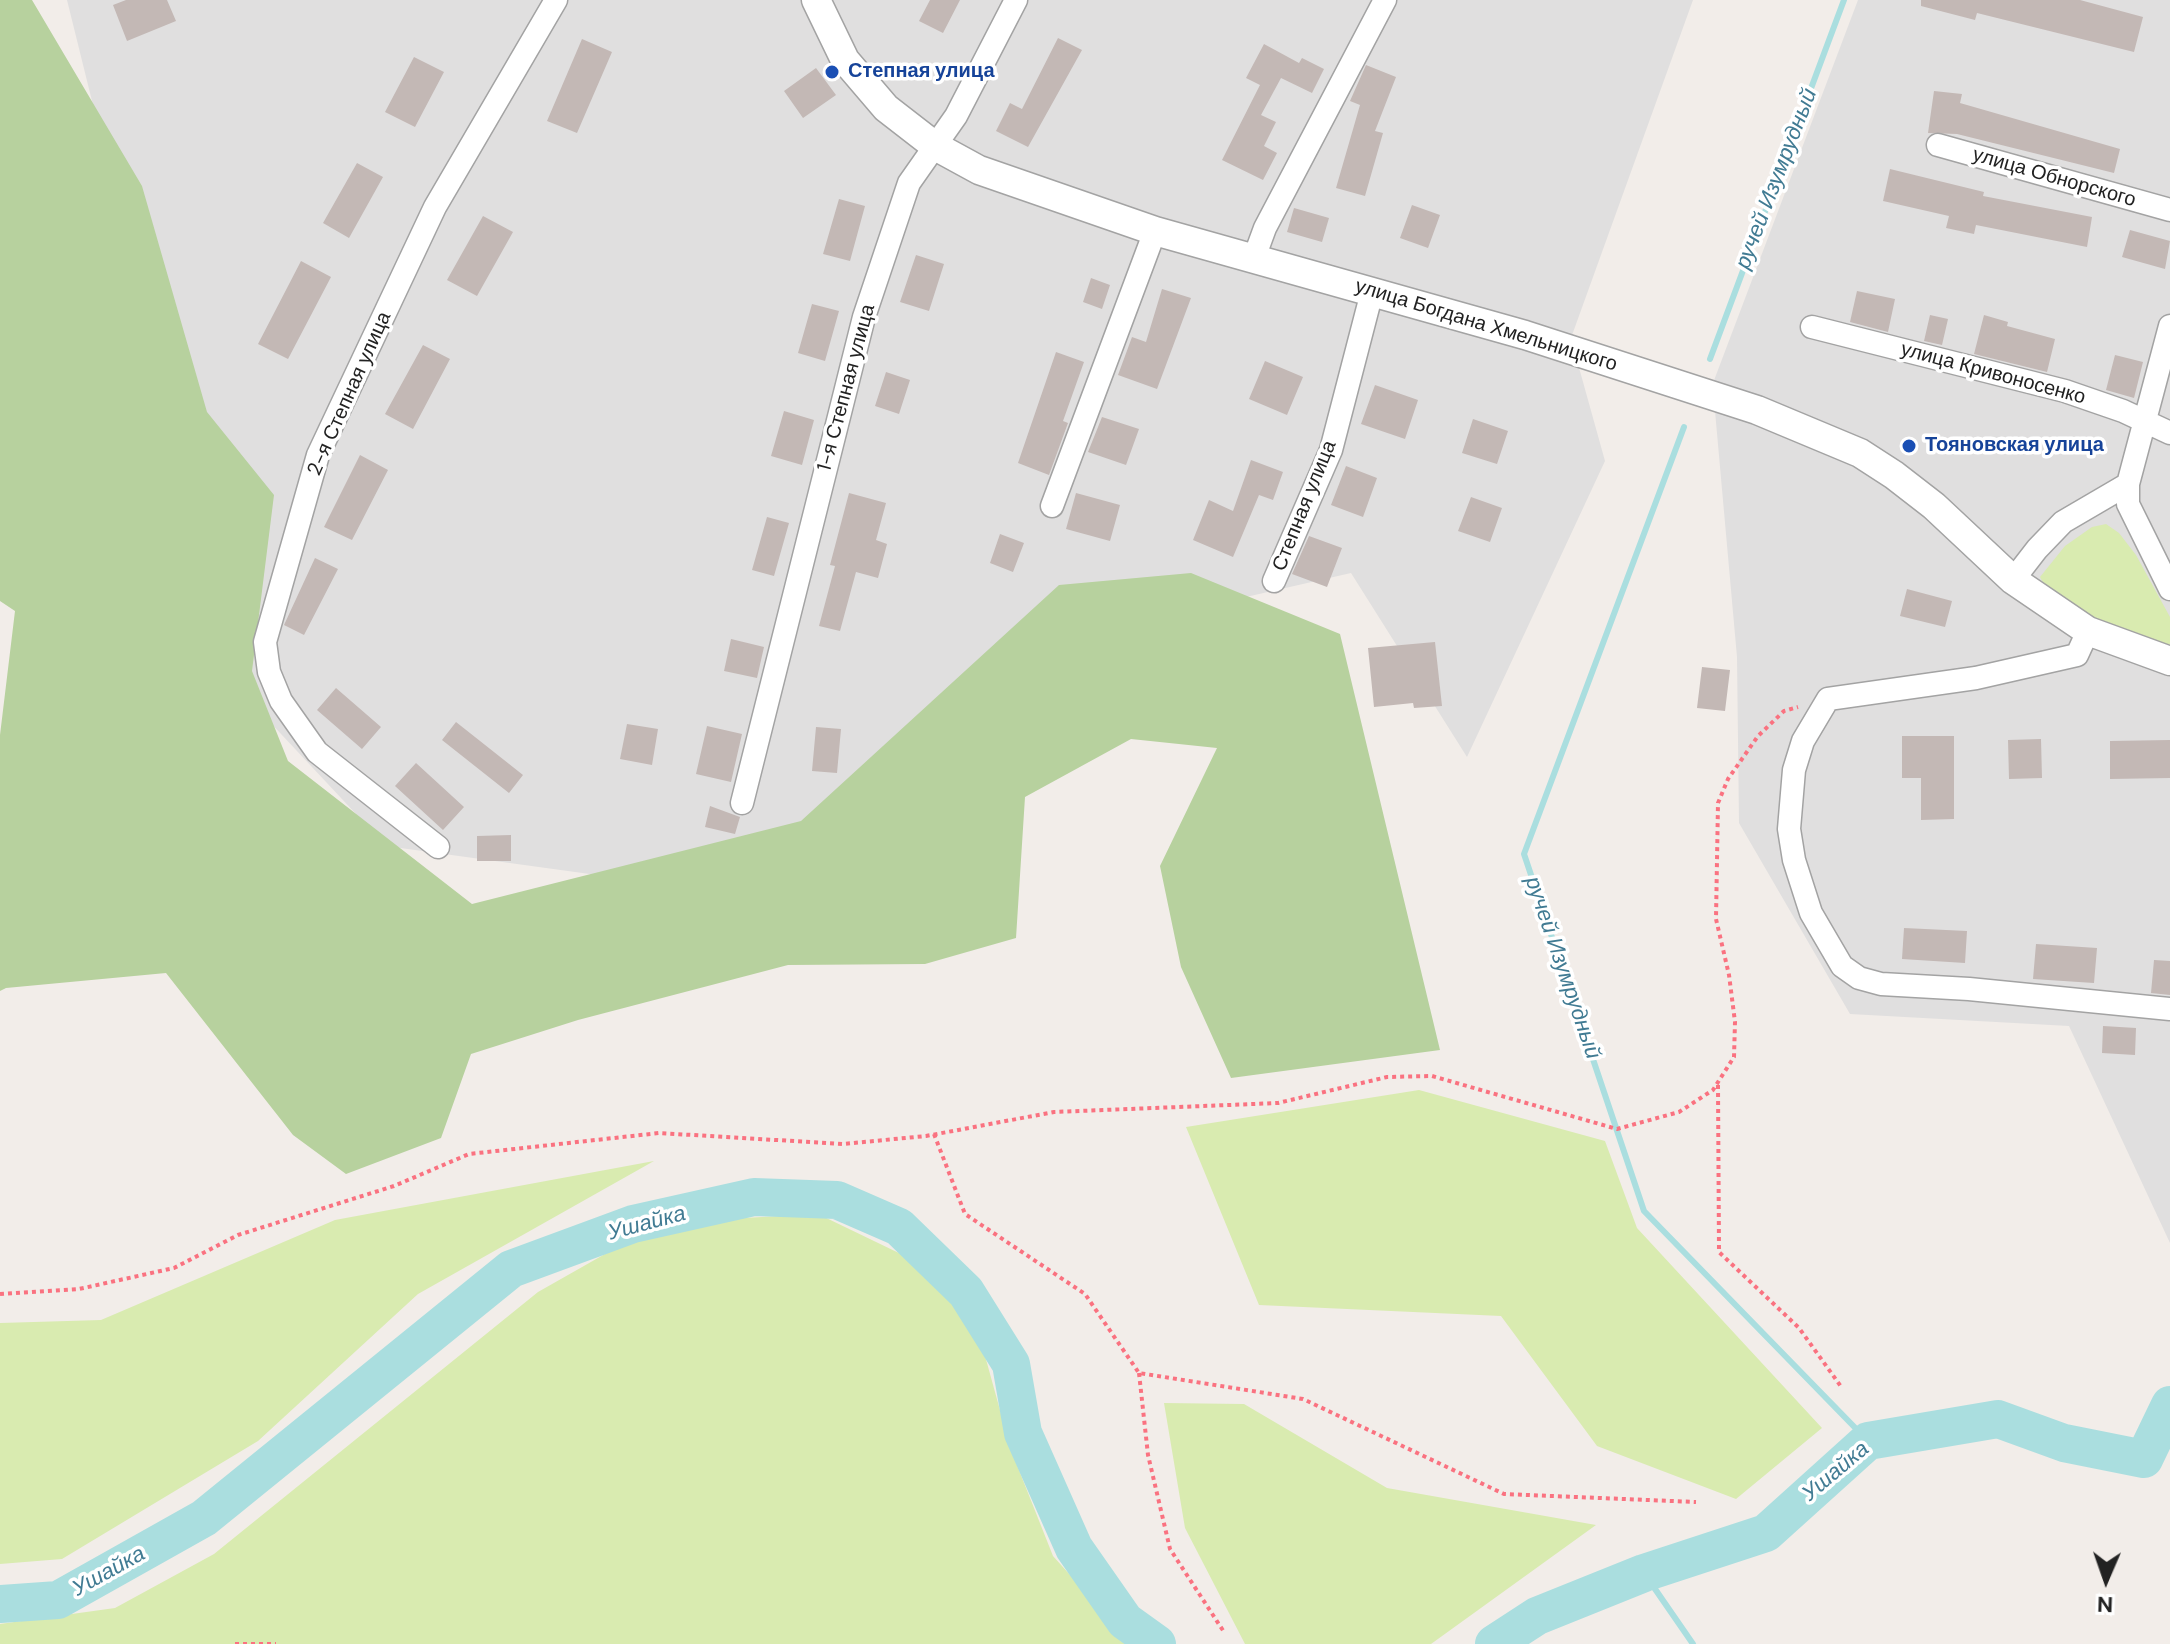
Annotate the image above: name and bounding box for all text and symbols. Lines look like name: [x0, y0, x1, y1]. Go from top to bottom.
place label: Степная улица: [848, 60, 995, 84]
marker: Степная улица: [823, 63, 841, 81]
water label: ручей Изумрудный: [1730, 85, 1824, 273]
street label: улица Обнорского: [1970, 143, 2138, 213]
street label: улица Богдана Хмельницкого: [1352, 275, 1620, 377]
street label: 1-я Степная улица: [813, 302, 881, 474]
street label: 2-я Степная улица: [303, 308, 397, 480]
street label: улица Кривоносенко: [1898, 338, 2088, 410]
place label: Тояновская улица: [1925, 434, 2104, 458]
street label: Степная улица: [1268, 437, 1342, 575]
marker: Тояновская улица: [1900, 437, 1918, 455]
water label: ручей Изумрудный: [1518, 873, 1606, 1063]
water label: Ушайка: [605, 1201, 689, 1247]
water label: Ушайка: [1797, 1436, 1875, 1508]
north arrow: [2066, 1540, 2146, 1620]
water label: Ушайка: [68, 1541, 150, 1603]
text: N: [2097, 1590, 2114, 1619]

